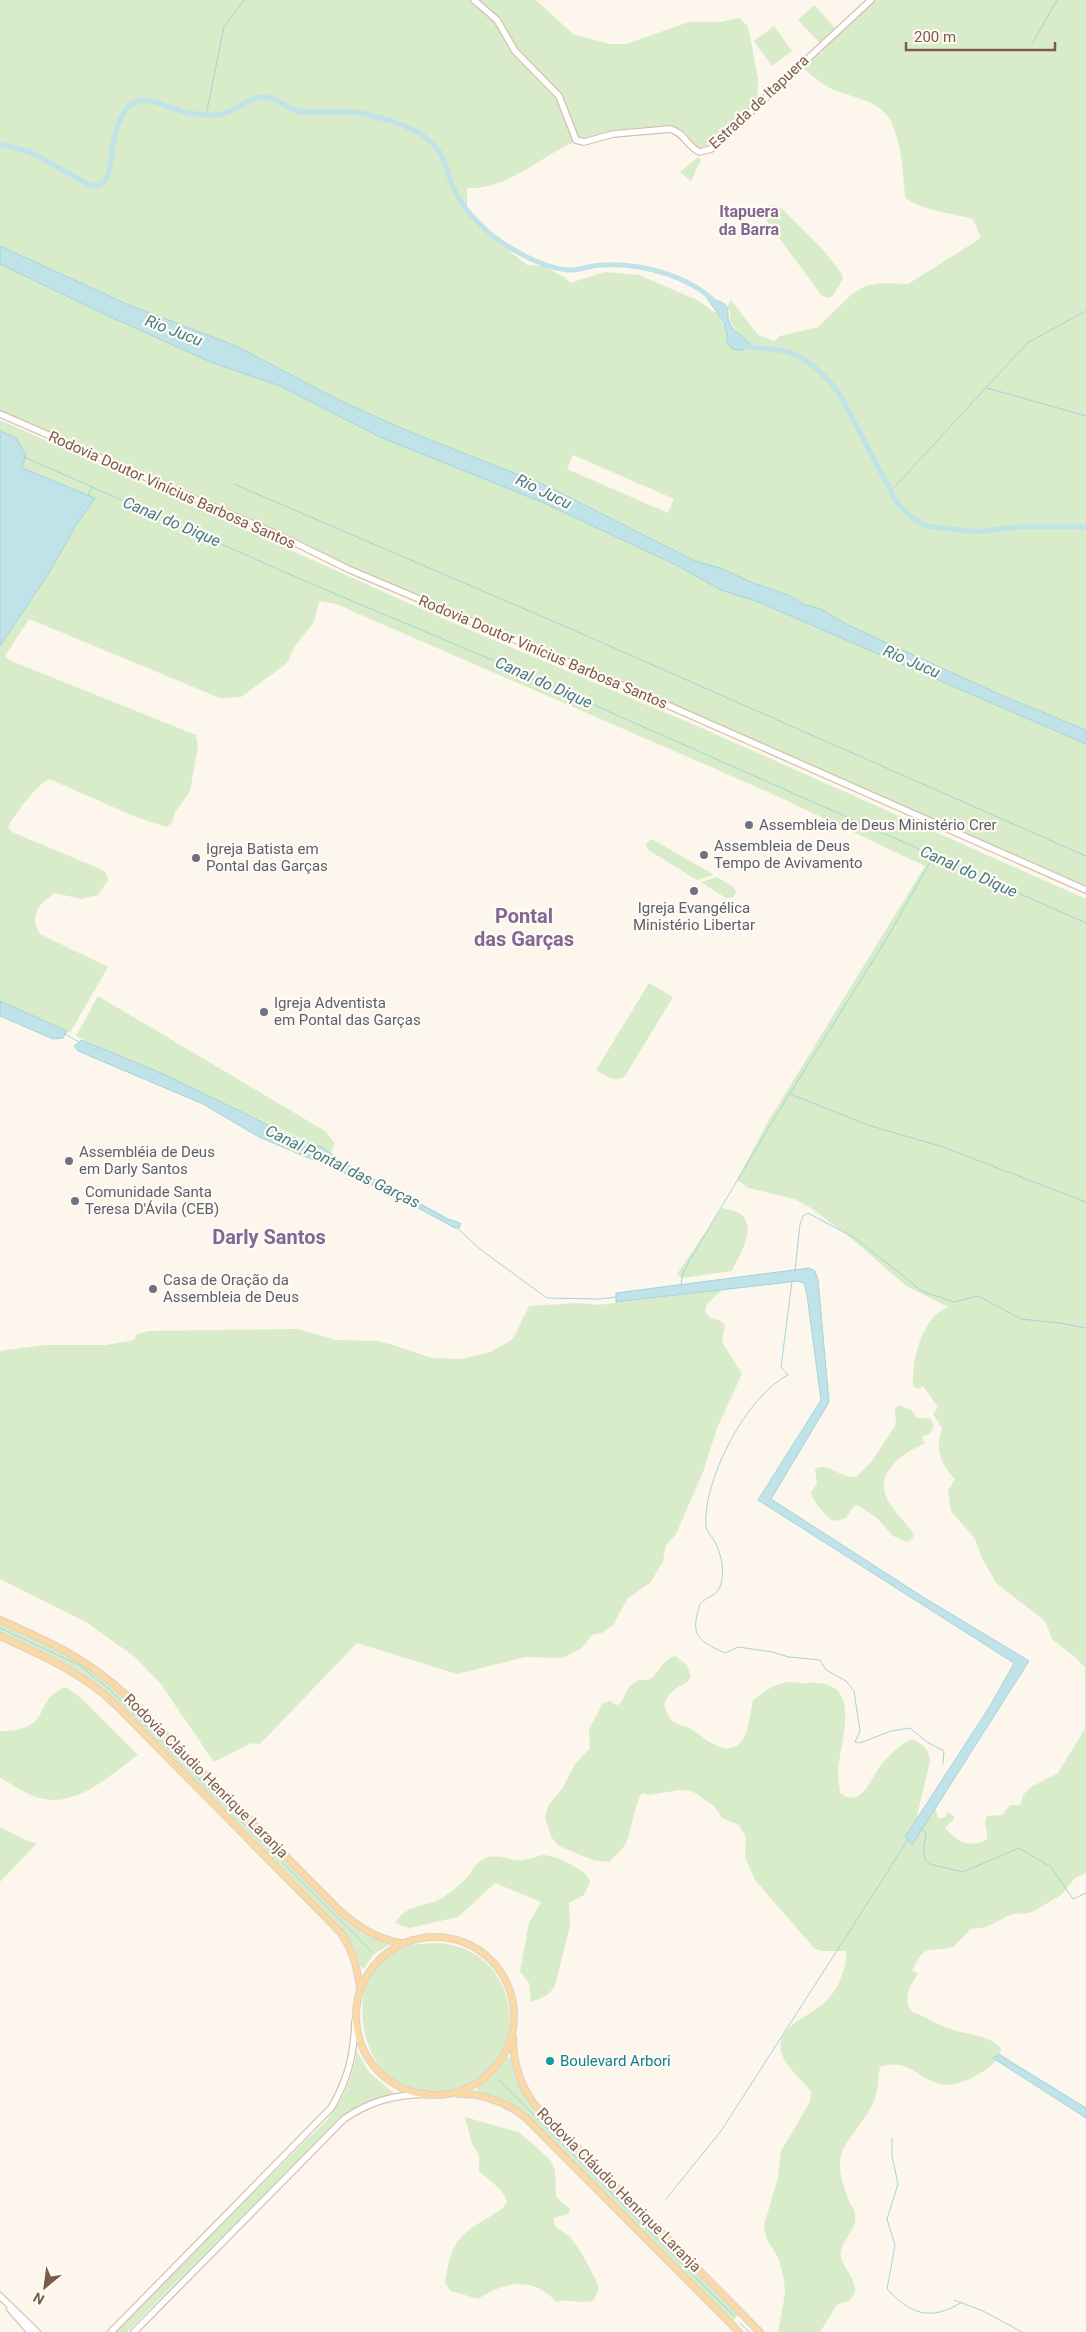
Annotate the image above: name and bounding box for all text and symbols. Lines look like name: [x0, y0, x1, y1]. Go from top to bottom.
scale bar: [906, 20, 1055, 52]
text: 200 m: [914, 28, 956, 46]
street label: Estrada de Itapuera: [706, 51, 812, 153]
district label: Itapuera da Barra: [719, 202, 780, 239]
water label: Rio Jucu: [142, 311, 206, 350]
street label: Rodovia Doutor Vinícius Barbosa Santos: [46, 427, 298, 553]
water label: Rio Jucu: [513, 470, 575, 513]
water label: Canal do Dique: [120, 492, 224, 551]
street label: Rodovia Doutor Vinícius Barbosa Santos: [416, 591, 670, 713]
water label: Rio Jucu: [881, 641, 943, 682]
water label: Canal do Dique: [492, 653, 595, 712]
place label: Assembleia de Deus Ministério Crer: [759, 816, 997, 834]
marker: Assembleia de Deus Ministério Crer: [743, 819, 755, 831]
place label: Assembleia de Deus Tempo de Avivamento: [714, 837, 863, 872]
place label: Igreja Batista em Pontal das Garças: [206, 840, 328, 875]
water label: Canal do Dique: [917, 842, 1020, 901]
marker: Assembleia de Deus Tempo de Avivamento: [698, 849, 710, 861]
marker: Igreja Batista em Pontal das Garças: [190, 852, 202, 864]
marker: Igreja Evangélica Ministério Libertar: [688, 885, 700, 897]
place label: Igreja Evangélica Ministério Libertar: [633, 899, 755, 934]
district label: Pontal das Garças: [474, 904, 574, 951]
place label: Igreja Adventista em Pontal das Garças: [274, 994, 421, 1029]
marker: Igreja Adventista em Pontal das Garças: [258, 1006, 270, 1018]
water label: Canal Pontal das Garças: [262, 1121, 423, 1212]
place label: Assembléia de Deus em Darly Santos: [79, 1143, 215, 1178]
marker: Assembléia de Deus em Darly Santos: [63, 1155, 75, 1167]
place label: Comunidade Santa Teresa D'Ávila (CEB): [85, 1183, 219, 1218]
marker: Comunidade Santa Teresa D'Ávila (CEB): [69, 1195, 81, 1207]
district label: Darly Santos: [212, 1225, 326, 1249]
place label: Casa de Oração da Assembleia de Deus: [163, 1271, 299, 1306]
marker: Casa de Oração da Assembleia de Deus: [147, 1283, 159, 1295]
street label: Rodovia Cláudio Henrique Laranja: [120, 1690, 292, 1862]
place label: Boulevard Arbori: [560, 2052, 671, 2070]
marker: Boulevard Arbori: [544, 2055, 556, 2067]
street label: Rodovia Cláudio Henrique Laranja: [533, 2104, 705, 2276]
north arrow: [20, 2262, 70, 2312]
text: N: [30, 2289, 47, 2308]

